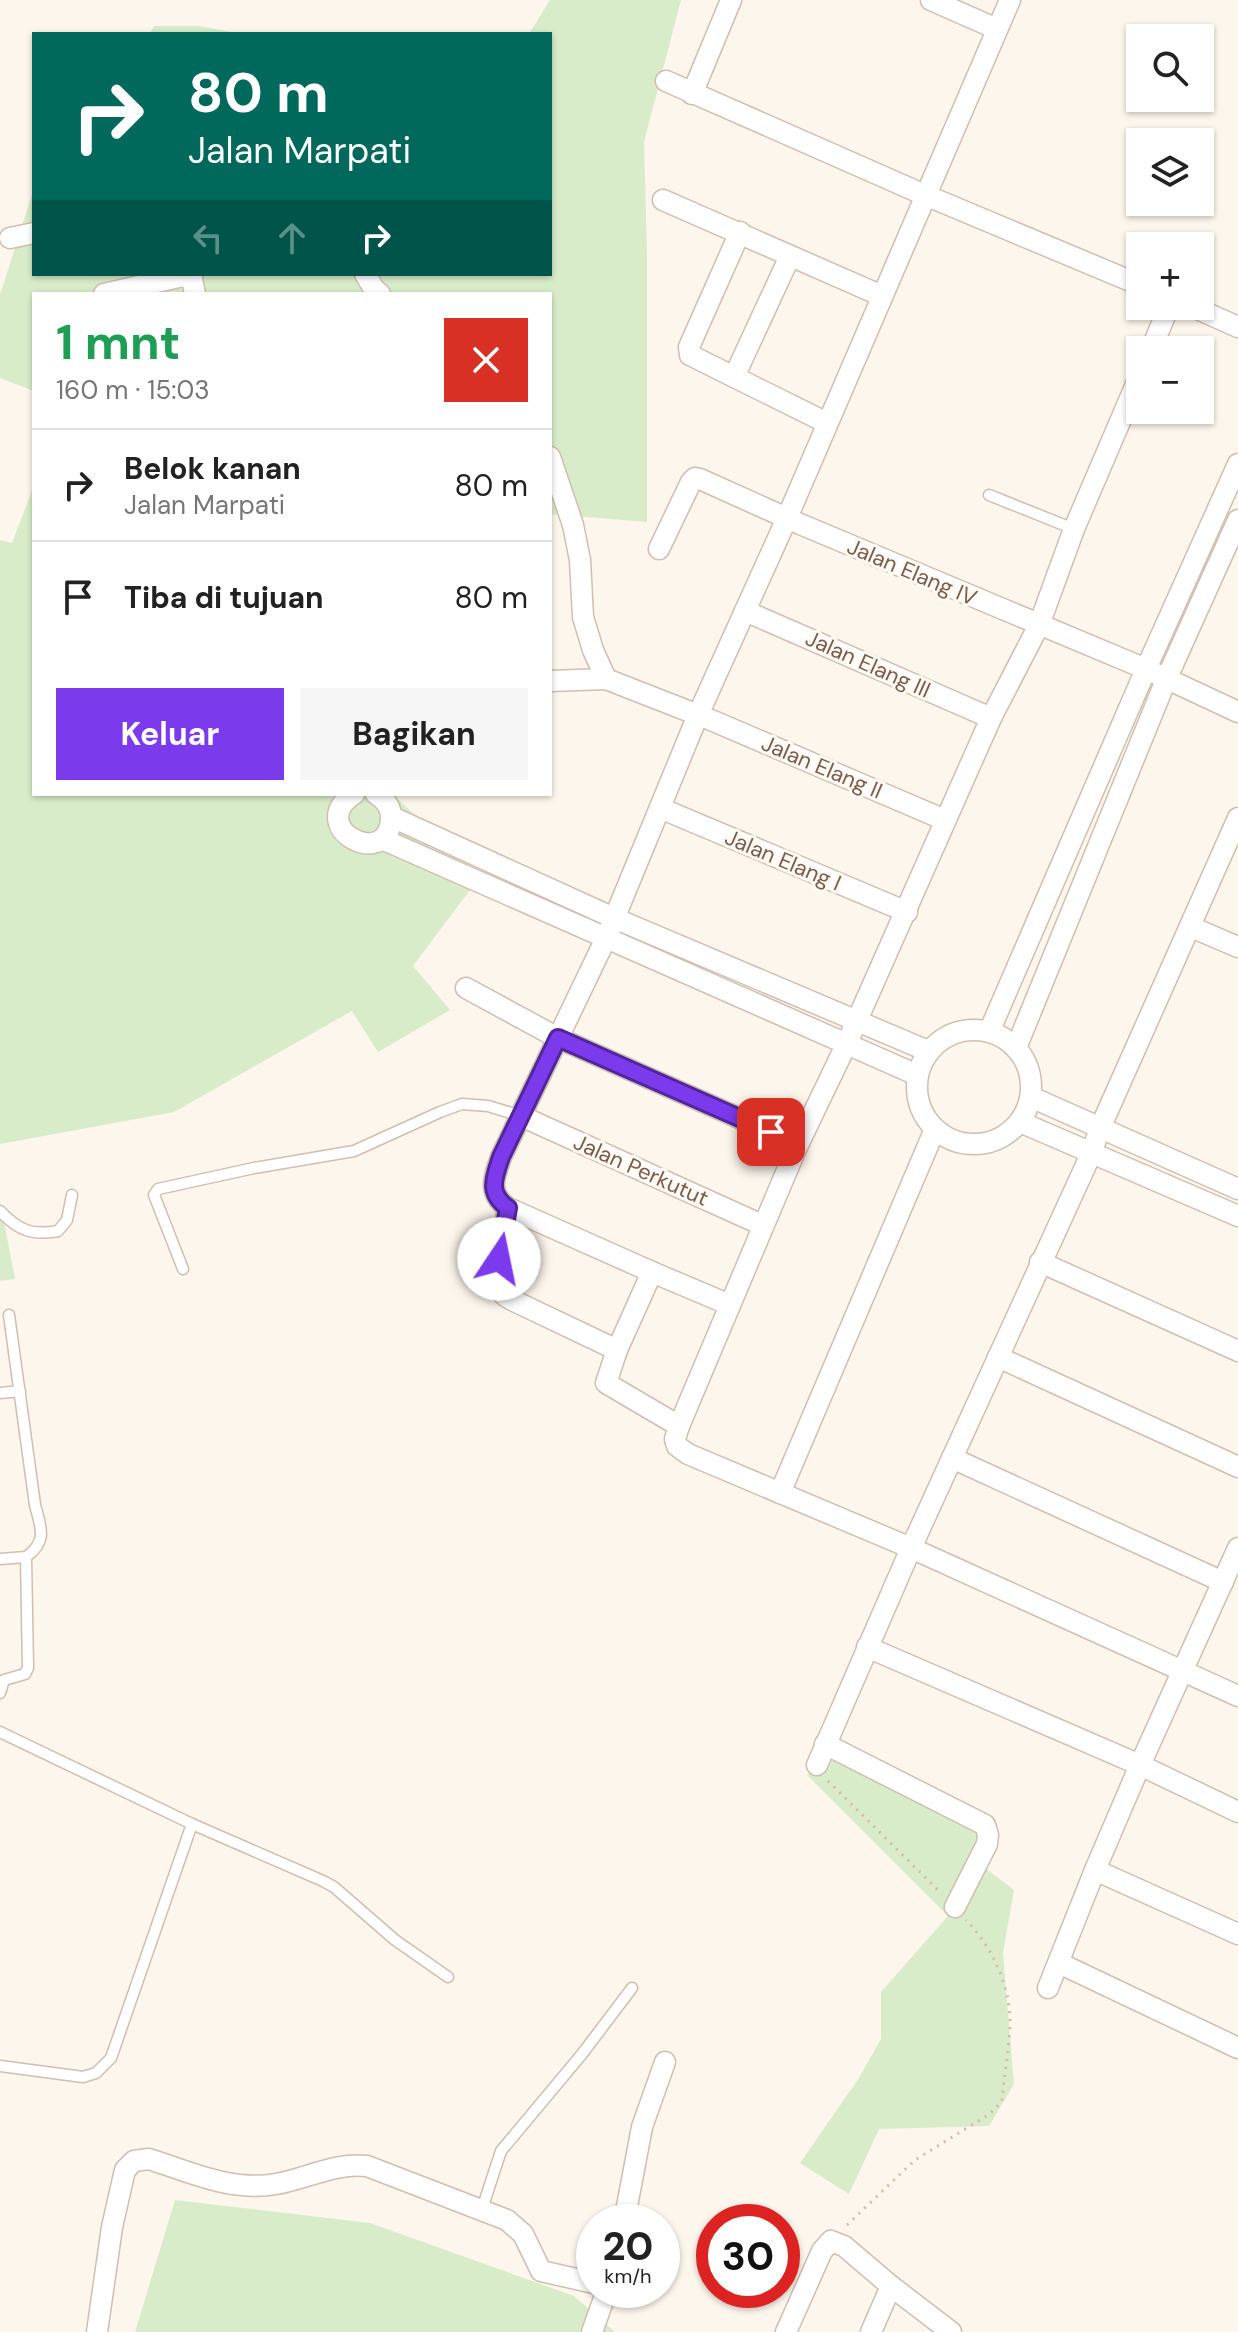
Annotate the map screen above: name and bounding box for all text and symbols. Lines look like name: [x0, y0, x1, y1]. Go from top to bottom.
map controls: [1126, 24, 1214, 424]
button: search: [1126, 24, 1214, 112]
text: 80 m: [188, 56, 329, 129]
icon: right: [56, 64, 160, 168]
text: Jalan Marpati: [188, 127, 411, 174]
button: layers: [1126, 128, 1214, 216]
icon: left: [186, 216, 230, 260]
icon: ahead: [270, 216, 314, 260]
icon: right: [354, 216, 398, 260]
button: +: [1126, 232, 1214, 320]
text: 1 mnt: [56, 311, 180, 374]
button: close: [444, 318, 528, 402]
button: −: [1126, 336, 1214, 424]
text: 160 m · 15:03: [56, 373, 210, 407]
text: Belok kanan: [124, 449, 301, 488]
icon: right: [56, 463, 100, 507]
text: 80 m: [455, 466, 528, 505]
text: Jalan Marpati: [124, 488, 285, 522]
street label: Jalan Elang IV: [843, 532, 982, 612]
icon: arrive: [56, 575, 100, 619]
text: Tiba di tujuan: [124, 578, 324, 617]
text: 80 m: [455, 578, 528, 617]
street label: Jalan Elang III: [801, 624, 935, 704]
button: Keluar: [56, 688, 284, 780]
button: Bagikan: [300, 688, 528, 780]
street label: Jalan Elang II: [757, 729, 887, 805]
street label: Jalan Elang I: [720, 823, 846, 897]
pin: [737, 1098, 805, 1166]
icon: arrive: [749, 1110, 793, 1154]
street label: Jalan Perkutut: [569, 1127, 713, 1213]
position arrow: [457, 1217, 541, 1301]
speed limit sign: 30: [696, 2204, 800, 2308]
text: 20: [602, 2220, 654, 2272]
text: km/h: [604, 2263, 652, 2289]

